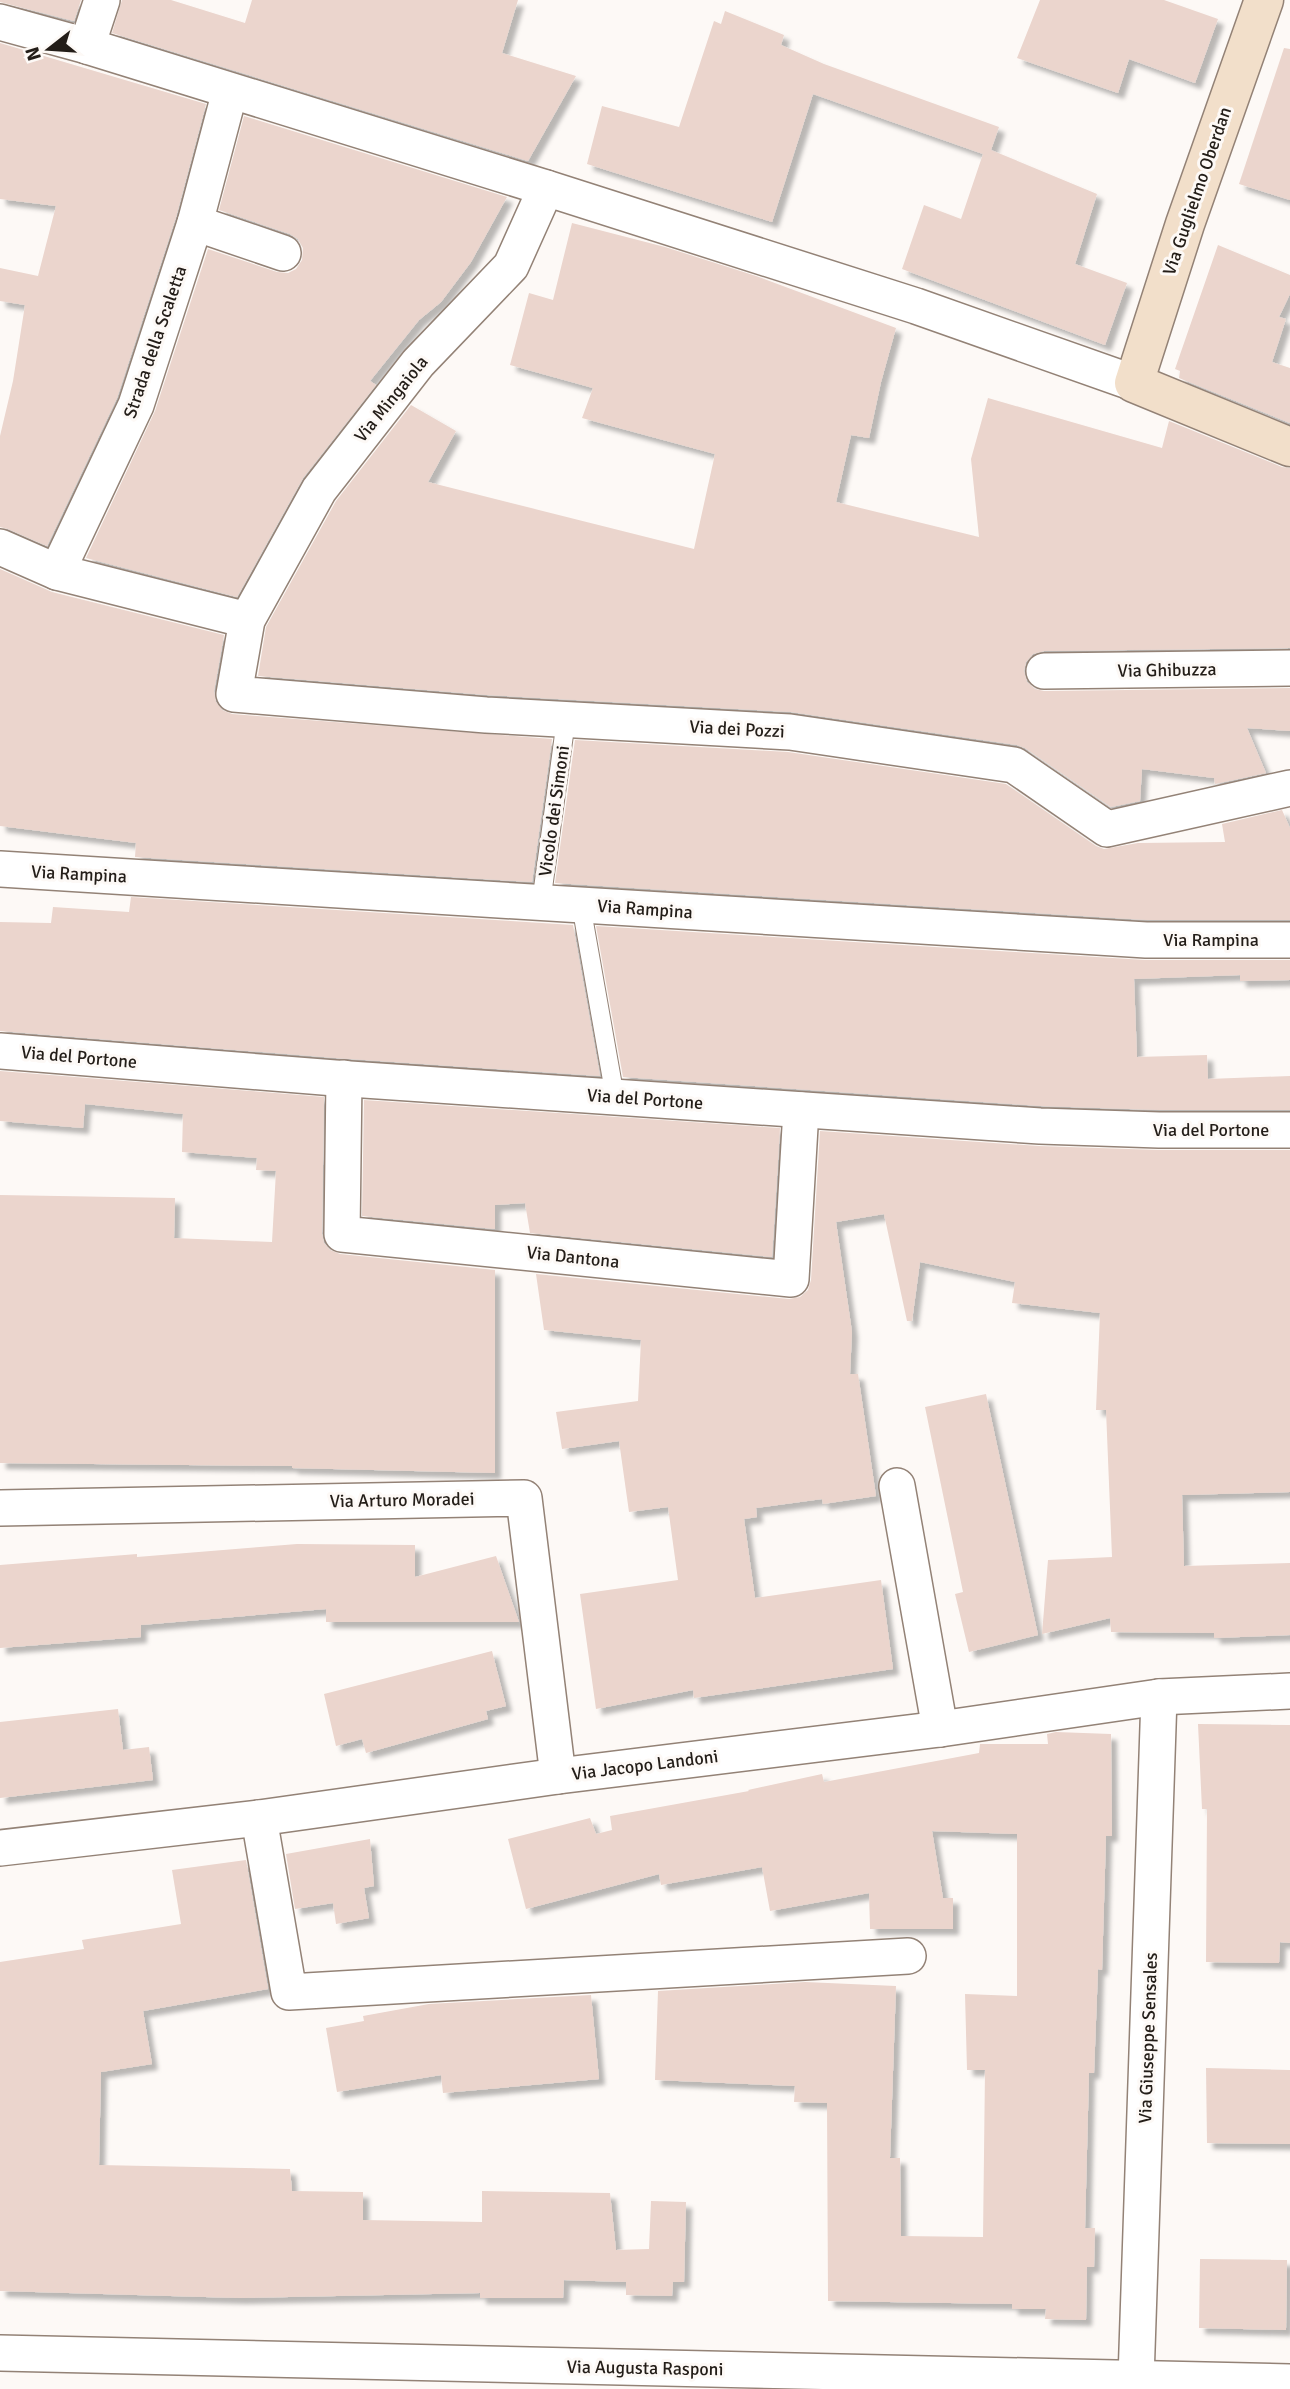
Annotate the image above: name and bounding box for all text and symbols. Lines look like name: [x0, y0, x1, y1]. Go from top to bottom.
north arrow: [14, 14, 84, 84]
text: N: [20, 44, 47, 64]
street label: Via Guglielmo Oberdan: [1158, 104, 1236, 278]
street label: Strada della Scaletta: [119, 263, 191, 421]
street label: Via Mingaiola: [349, 351, 433, 447]
street label: Via Ghibuzza: [1117, 658, 1217, 682]
street label: Via dei Pozzi: [689, 716, 785, 742]
street label: Vicolo dei Simoni: [534, 744, 574, 878]
street label: Via Rampina: [31, 861, 127, 887]
street label: Via Rampina: [596, 895, 694, 923]
street label: Via Rampina: [1163, 929, 1259, 951]
street label: Via del Portone: [20, 1041, 138, 1073]
street label: Via del Portone: [586, 1084, 704, 1114]
street label: Via del Portone: [1153, 1119, 1269, 1141]
street label: Via Dantona: [526, 1241, 620, 1273]
street label: Via Arturo Moradei: [329, 1488, 475, 1512]
street label: Via Jacopo Landoni: [571, 1745, 719, 1785]
street label: Via Giuseppe Sensales: [1134, 1952, 1162, 2124]
street label: Via Augusta Rasponi: [566, 2356, 724, 2380]

